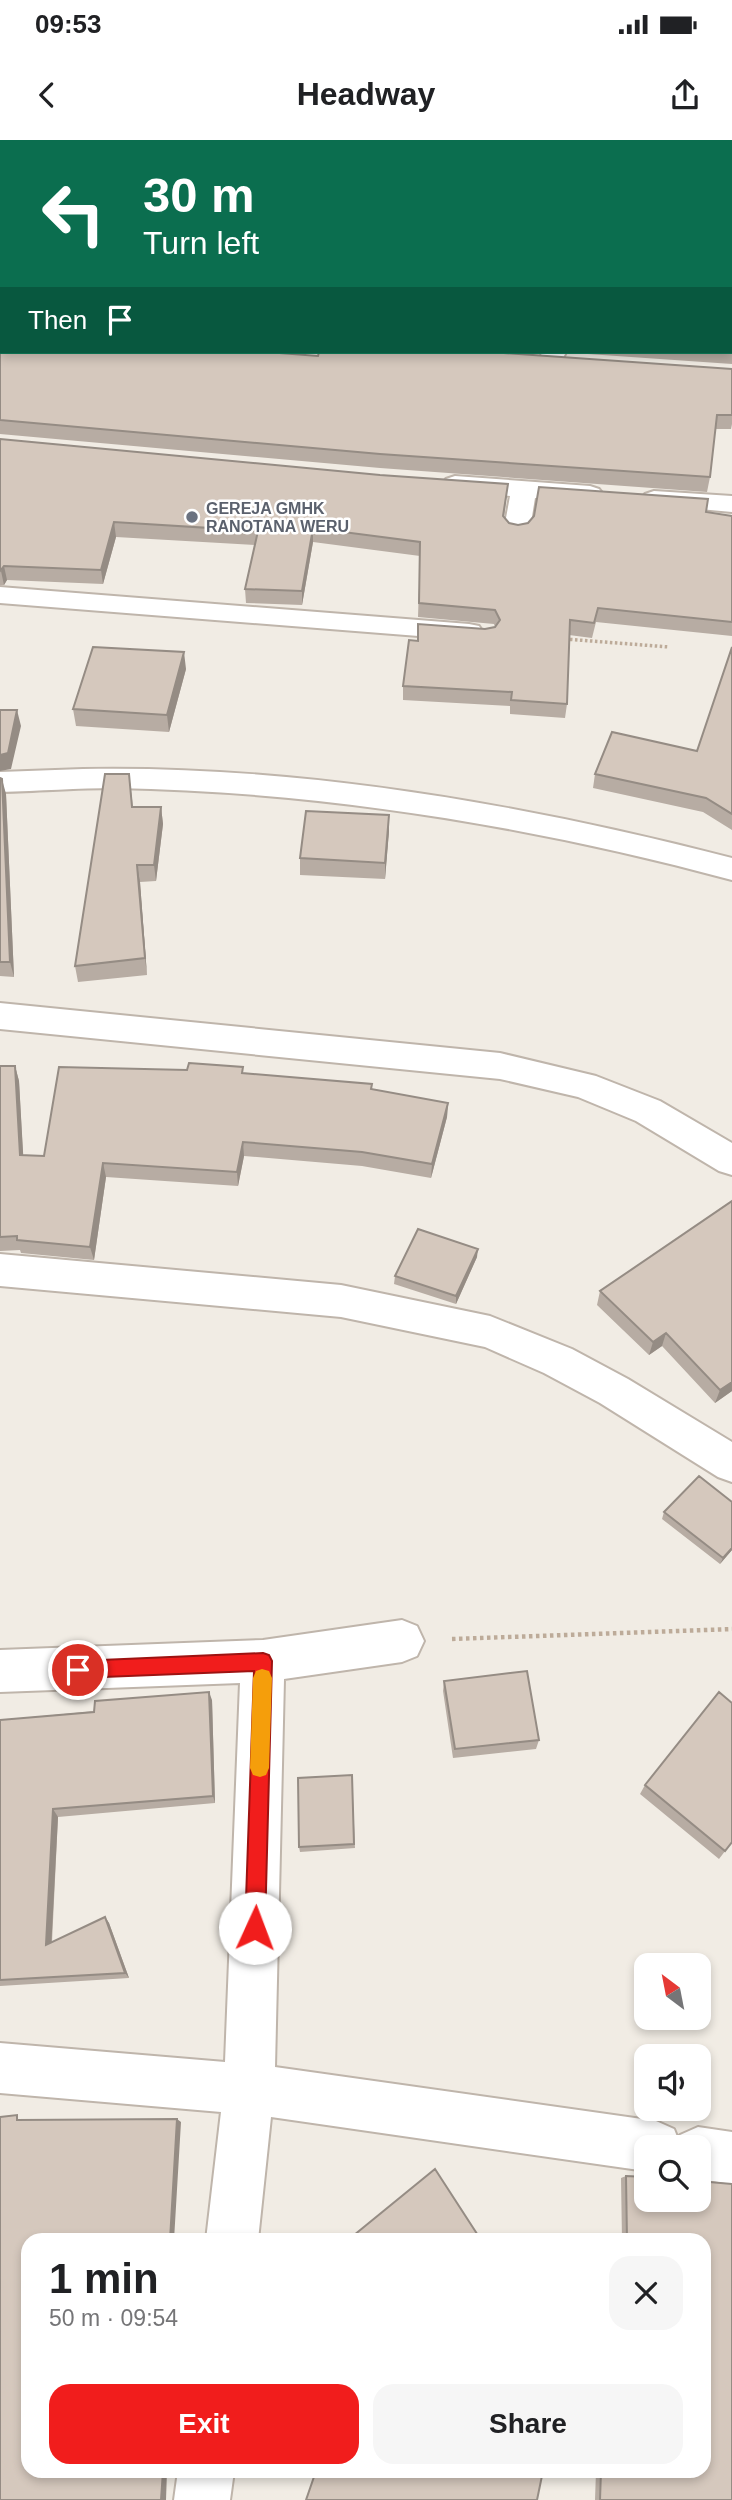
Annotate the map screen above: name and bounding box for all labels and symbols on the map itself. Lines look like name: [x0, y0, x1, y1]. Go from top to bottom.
place label: GEREJA GMHK RANOTANA WERU: [206, 500, 349, 535]
marker: GEREJA GMHK RANOTANA WERU: [184, 509, 200, 525]
pin: [48, 1640, 108, 1700]
position arrow: [218, 1891, 292, 1965]
north arrow: [634, 1953, 710, 2030]

